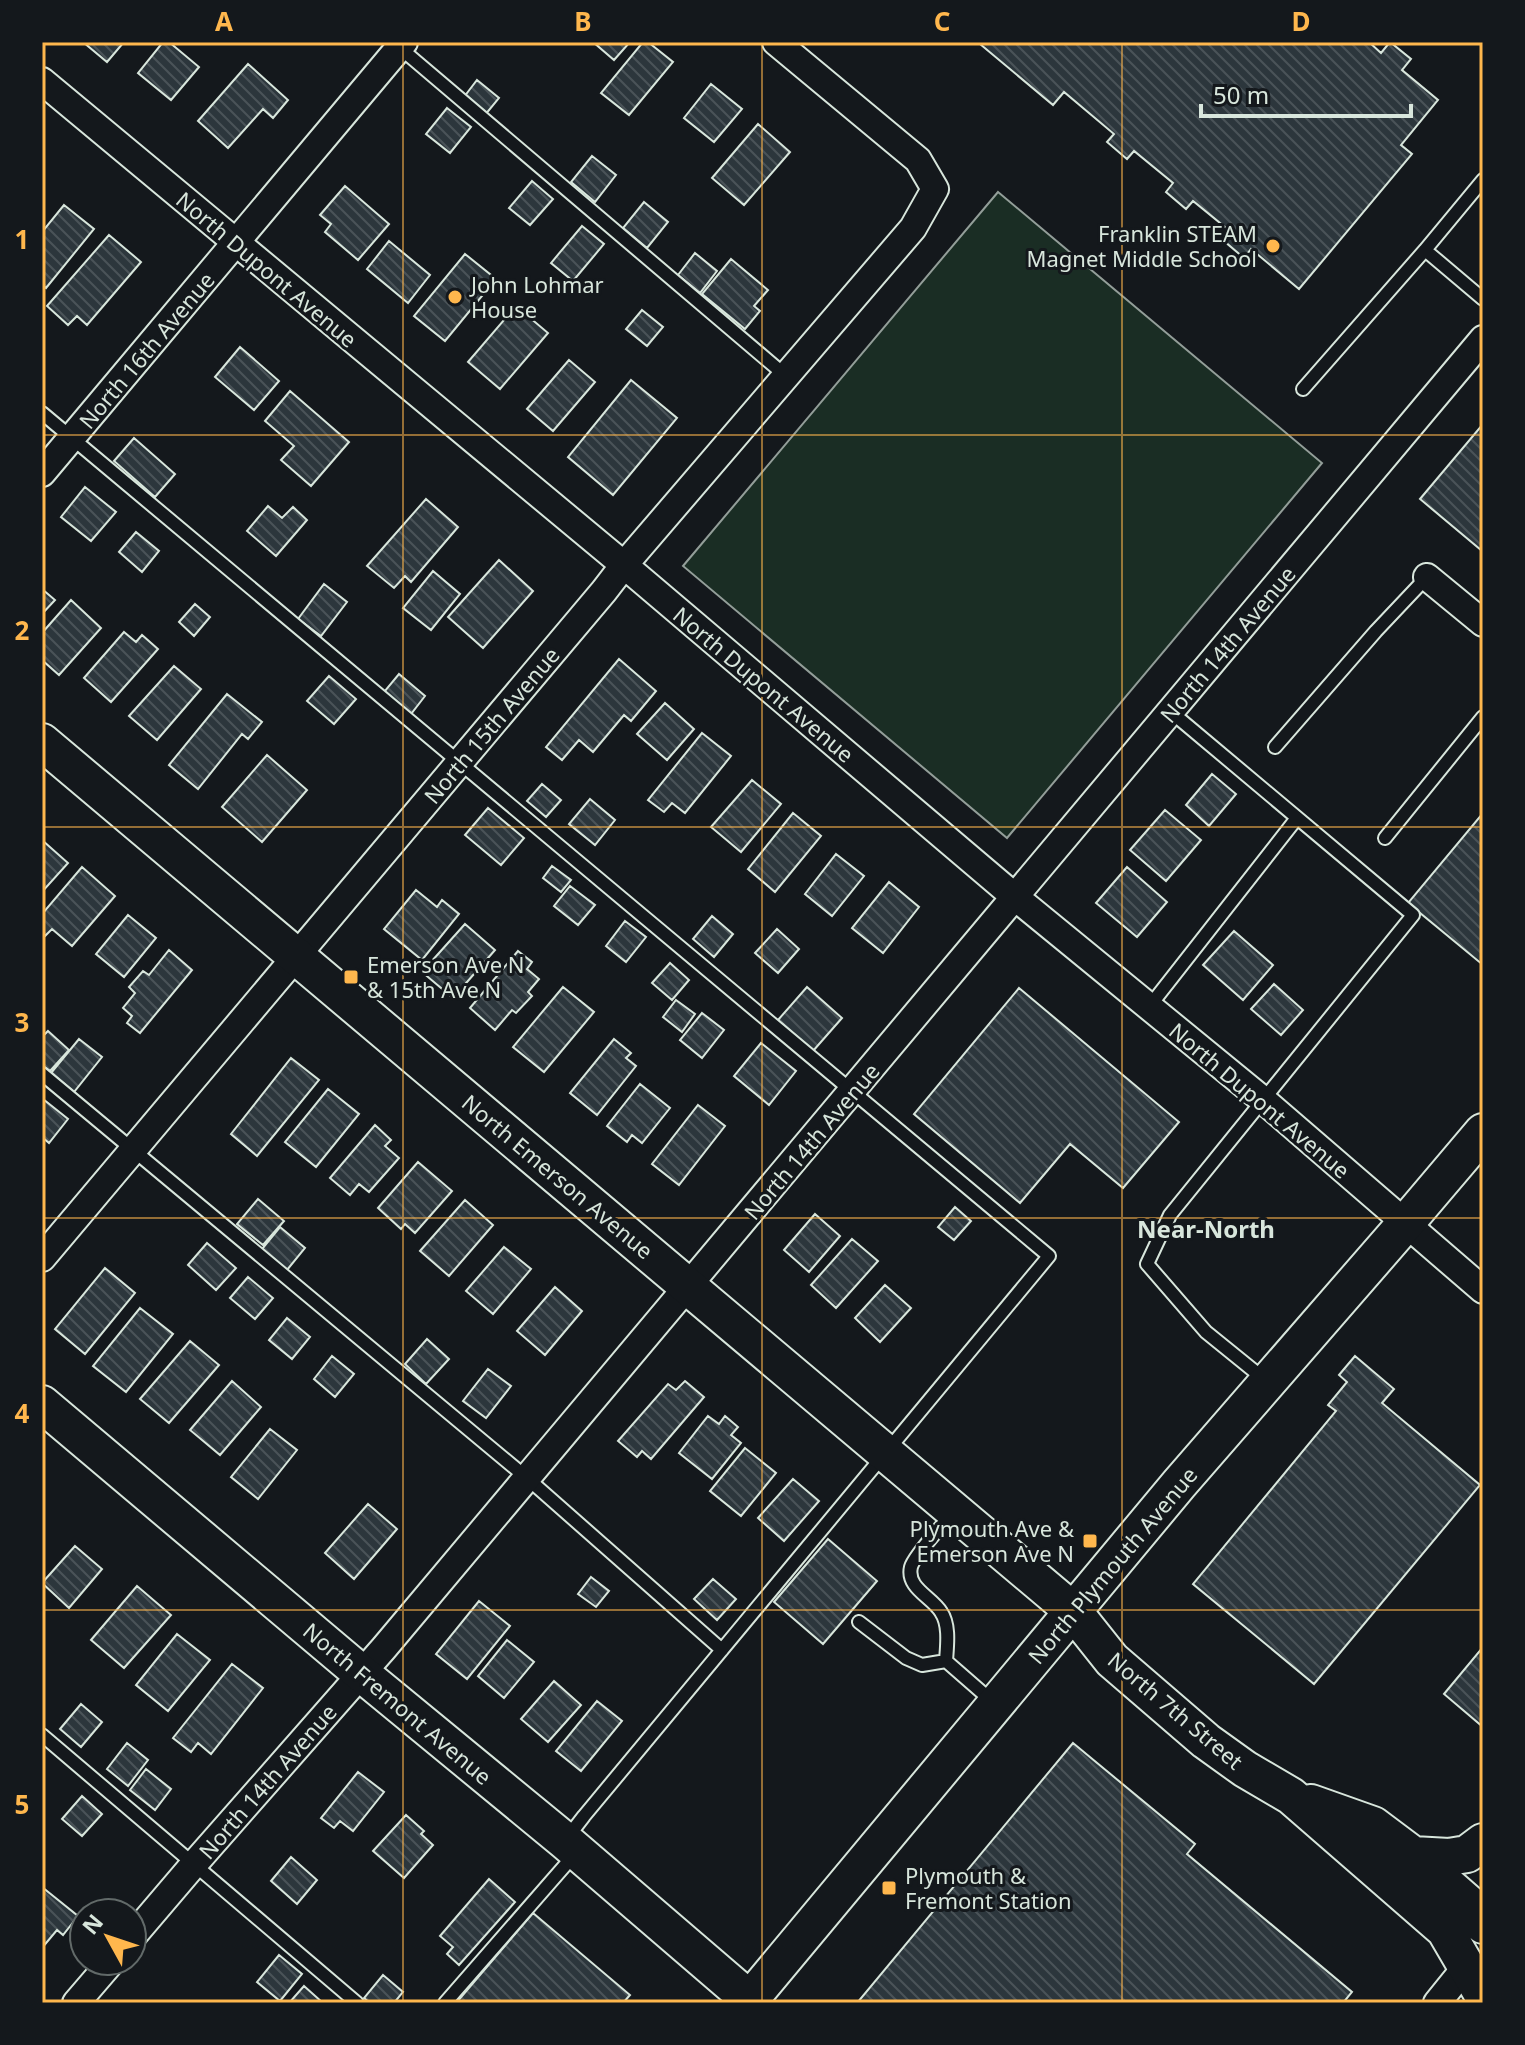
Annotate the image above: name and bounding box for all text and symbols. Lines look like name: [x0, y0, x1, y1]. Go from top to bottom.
text: A: [215, 3, 233, 39]
text: B: [574, 3, 592, 39]
text: C: [934, 3, 950, 39]
text: D: [1291, 3, 1311, 39]
scale bar: [1201, 68, 1411, 118]
text: 50 m: [1213, 78, 1269, 111]
street label: North Dupont Avenue: [170, 184, 364, 354]
place label: Franklin STEAM Magnet Middle School: [1026, 218, 1257, 273]
text: 1: [15, 221, 29, 257]
marker: Franklin STEAM Magnet Middle School: [1264, 237, 1282, 255]
street label: North 16th Avenue: [72, 265, 220, 435]
place label: John Lohmar House: [469, 269, 604, 324]
marker: John Lohmar House: [446, 288, 464, 306]
street label: North 14th Avenue: [1153, 559, 1301, 729]
street label: North Dupont Avenue: [667, 599, 861, 769]
text: 2: [15, 612, 30, 648]
street label: North 15th Avenue: [417, 640, 565, 810]
place label: Emerson Ave N & 15th Ave N: [367, 949, 525, 1004]
marker: Emerson Ave N & 15th Ave N: [342, 968, 360, 986]
text: 3: [15, 1004, 29, 1040]
street label: North Dupont Avenue: [1163, 1015, 1357, 1185]
street label: North 14th Avenue: [737, 1056, 885, 1226]
street label: North Emerson Avenue: [456, 1087, 660, 1265]
district label: Near-North: [1137, 1212, 1275, 1245]
text: 4: [15, 1395, 30, 1431]
street label: North Plymouth Avenue: [1021, 1460, 1203, 1670]
place label: Plymouth Ave & Emerson Ave N: [910, 1513, 1075, 1568]
marker: Plymouth Ave & Emerson Ave N: [1081, 1532, 1099, 1550]
street label: North Fremont Avenue: [297, 1615, 499, 1791]
street label: North 7th Street: [1102, 1645, 1250, 1775]
street label: North 14th Avenue: [191, 1697, 343, 1865]
text: 5: [15, 1786, 29, 1822]
place label: Plymouth & Fremont Station: [905, 1860, 1072, 1915]
marker: Plymouth & Fremont Station: [880, 1879, 898, 1897]
north arrow: [68, 1897, 148, 1977]
text: N: [75, 1907, 109, 1940]

